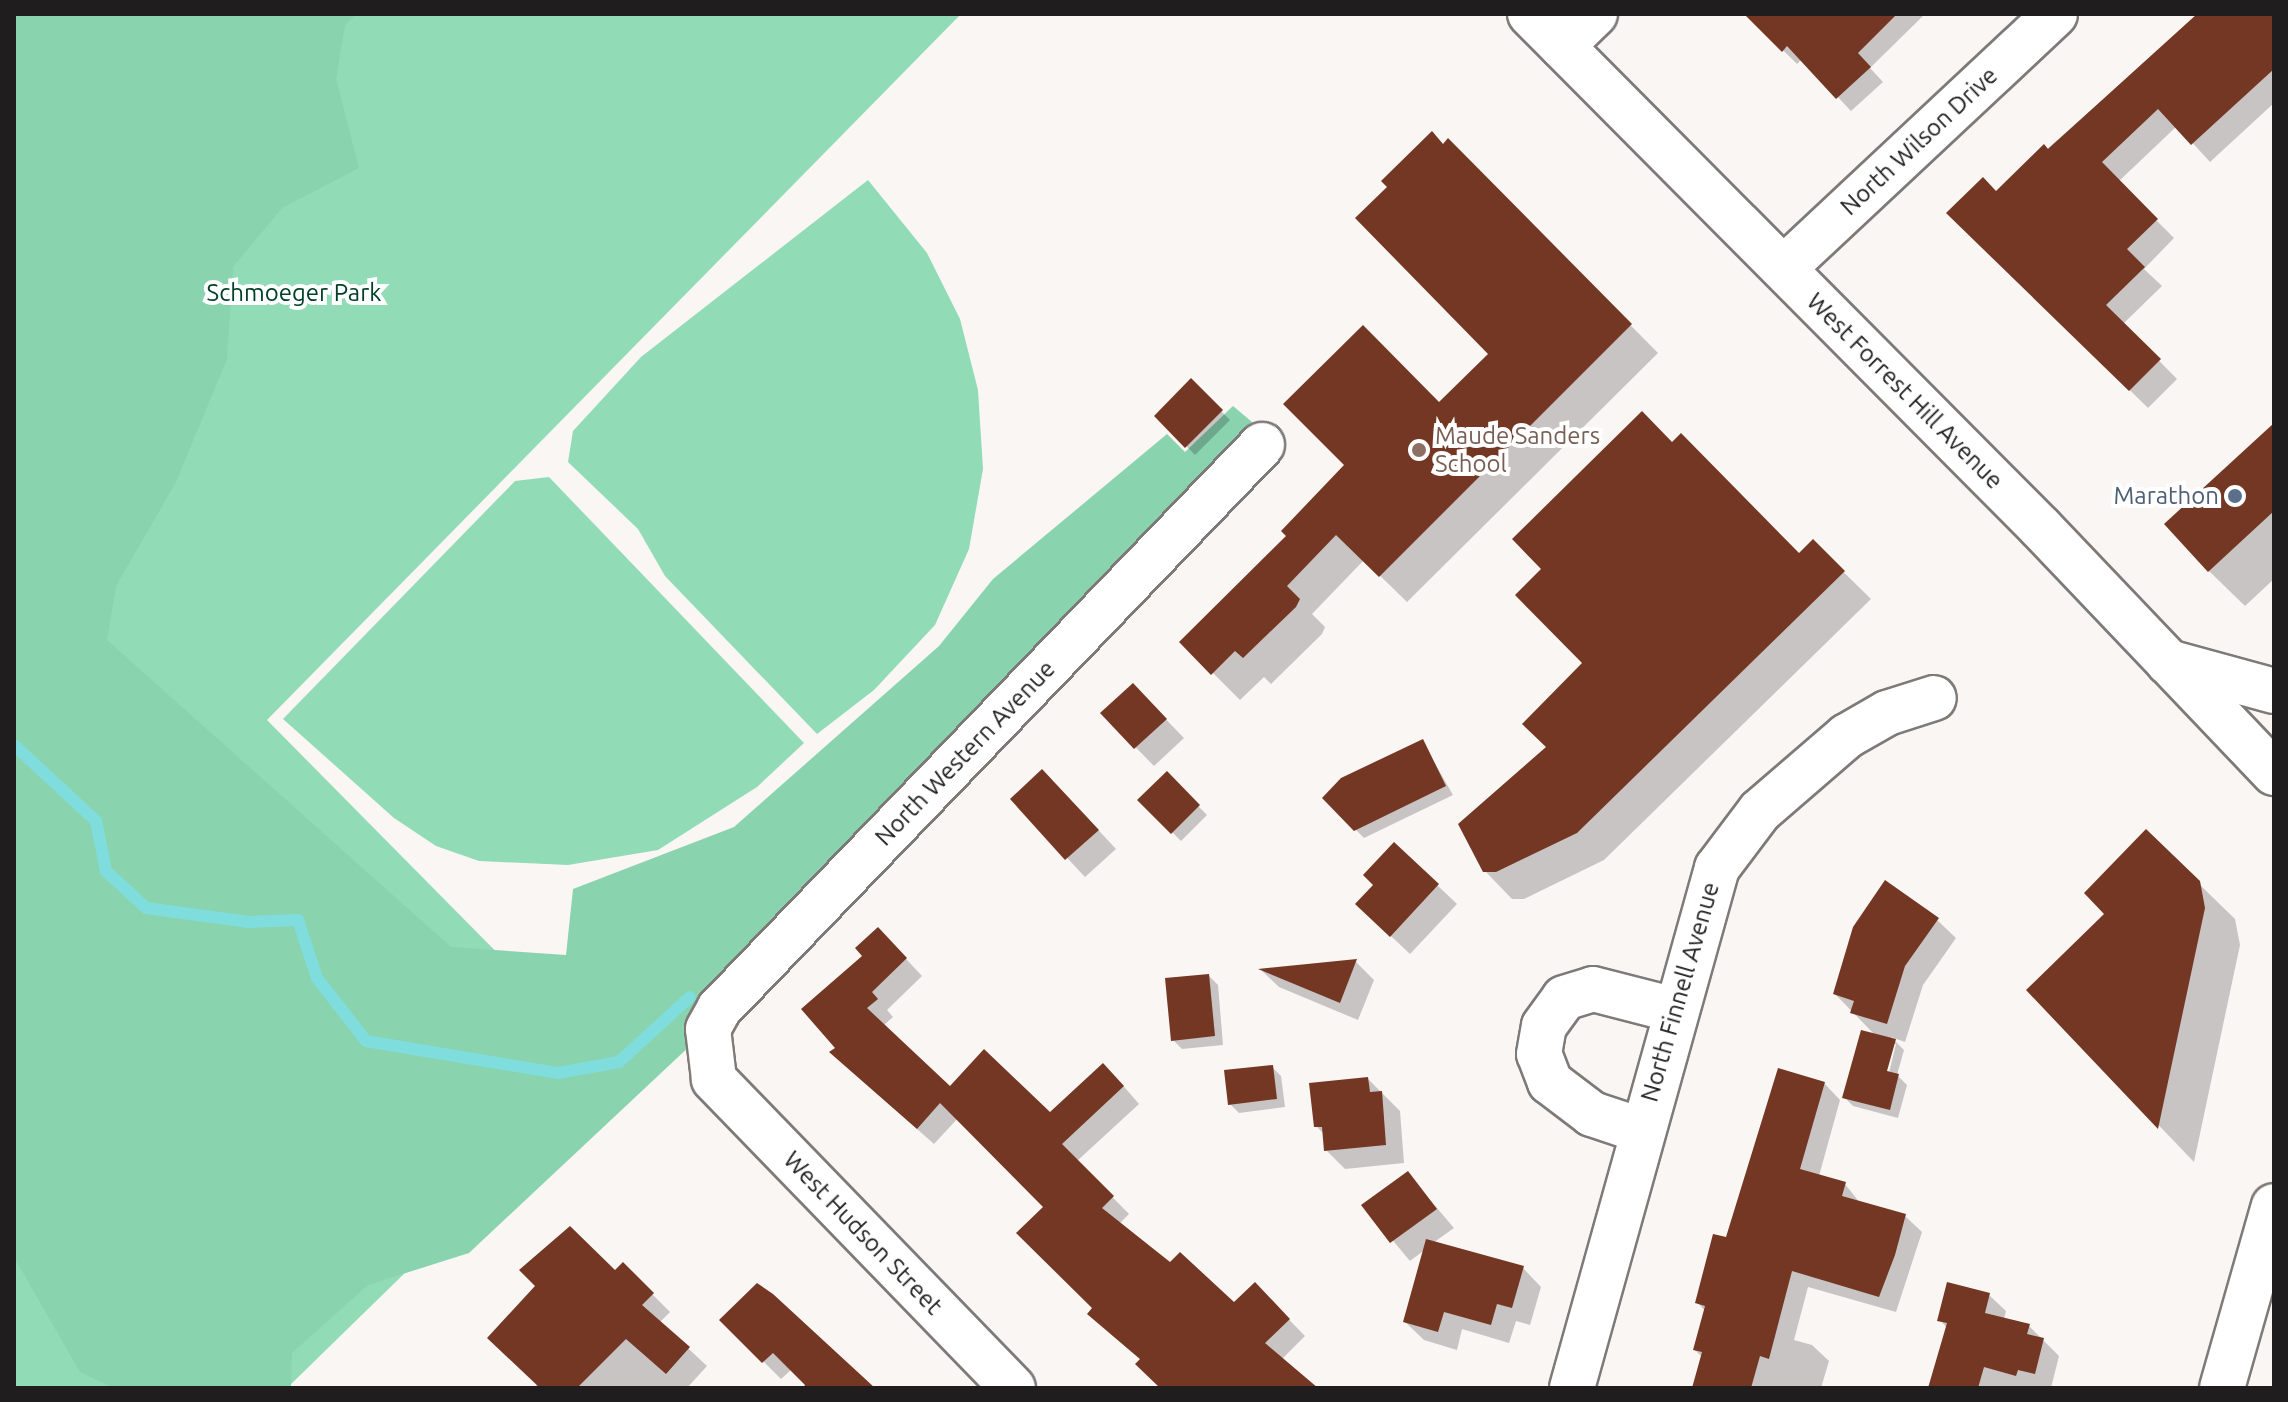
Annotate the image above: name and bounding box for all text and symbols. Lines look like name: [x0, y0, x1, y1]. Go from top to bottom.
street label: North Wilson Drive: [1835, 61, 2003, 221]
park label: Schmoeger Park: [207, 279, 381, 307]
street label: West Forrest Hill Avenue: [1801, 287, 2009, 495]
place label: Maude Sanders School: [1435, 422, 1600, 478]
marker: Maude Sanders School: [1410, 441, 1428, 459]
place label: Marathon: [2114, 482, 2219, 510]
marker: Marathon: [2226, 487, 2244, 505]
street label: North Western Avenue: [869, 654, 1061, 852]
street label: North Finnell Avenue: [1635, 879, 1725, 1105]
street label: West Hudson Street: [778, 1145, 948, 1321]

